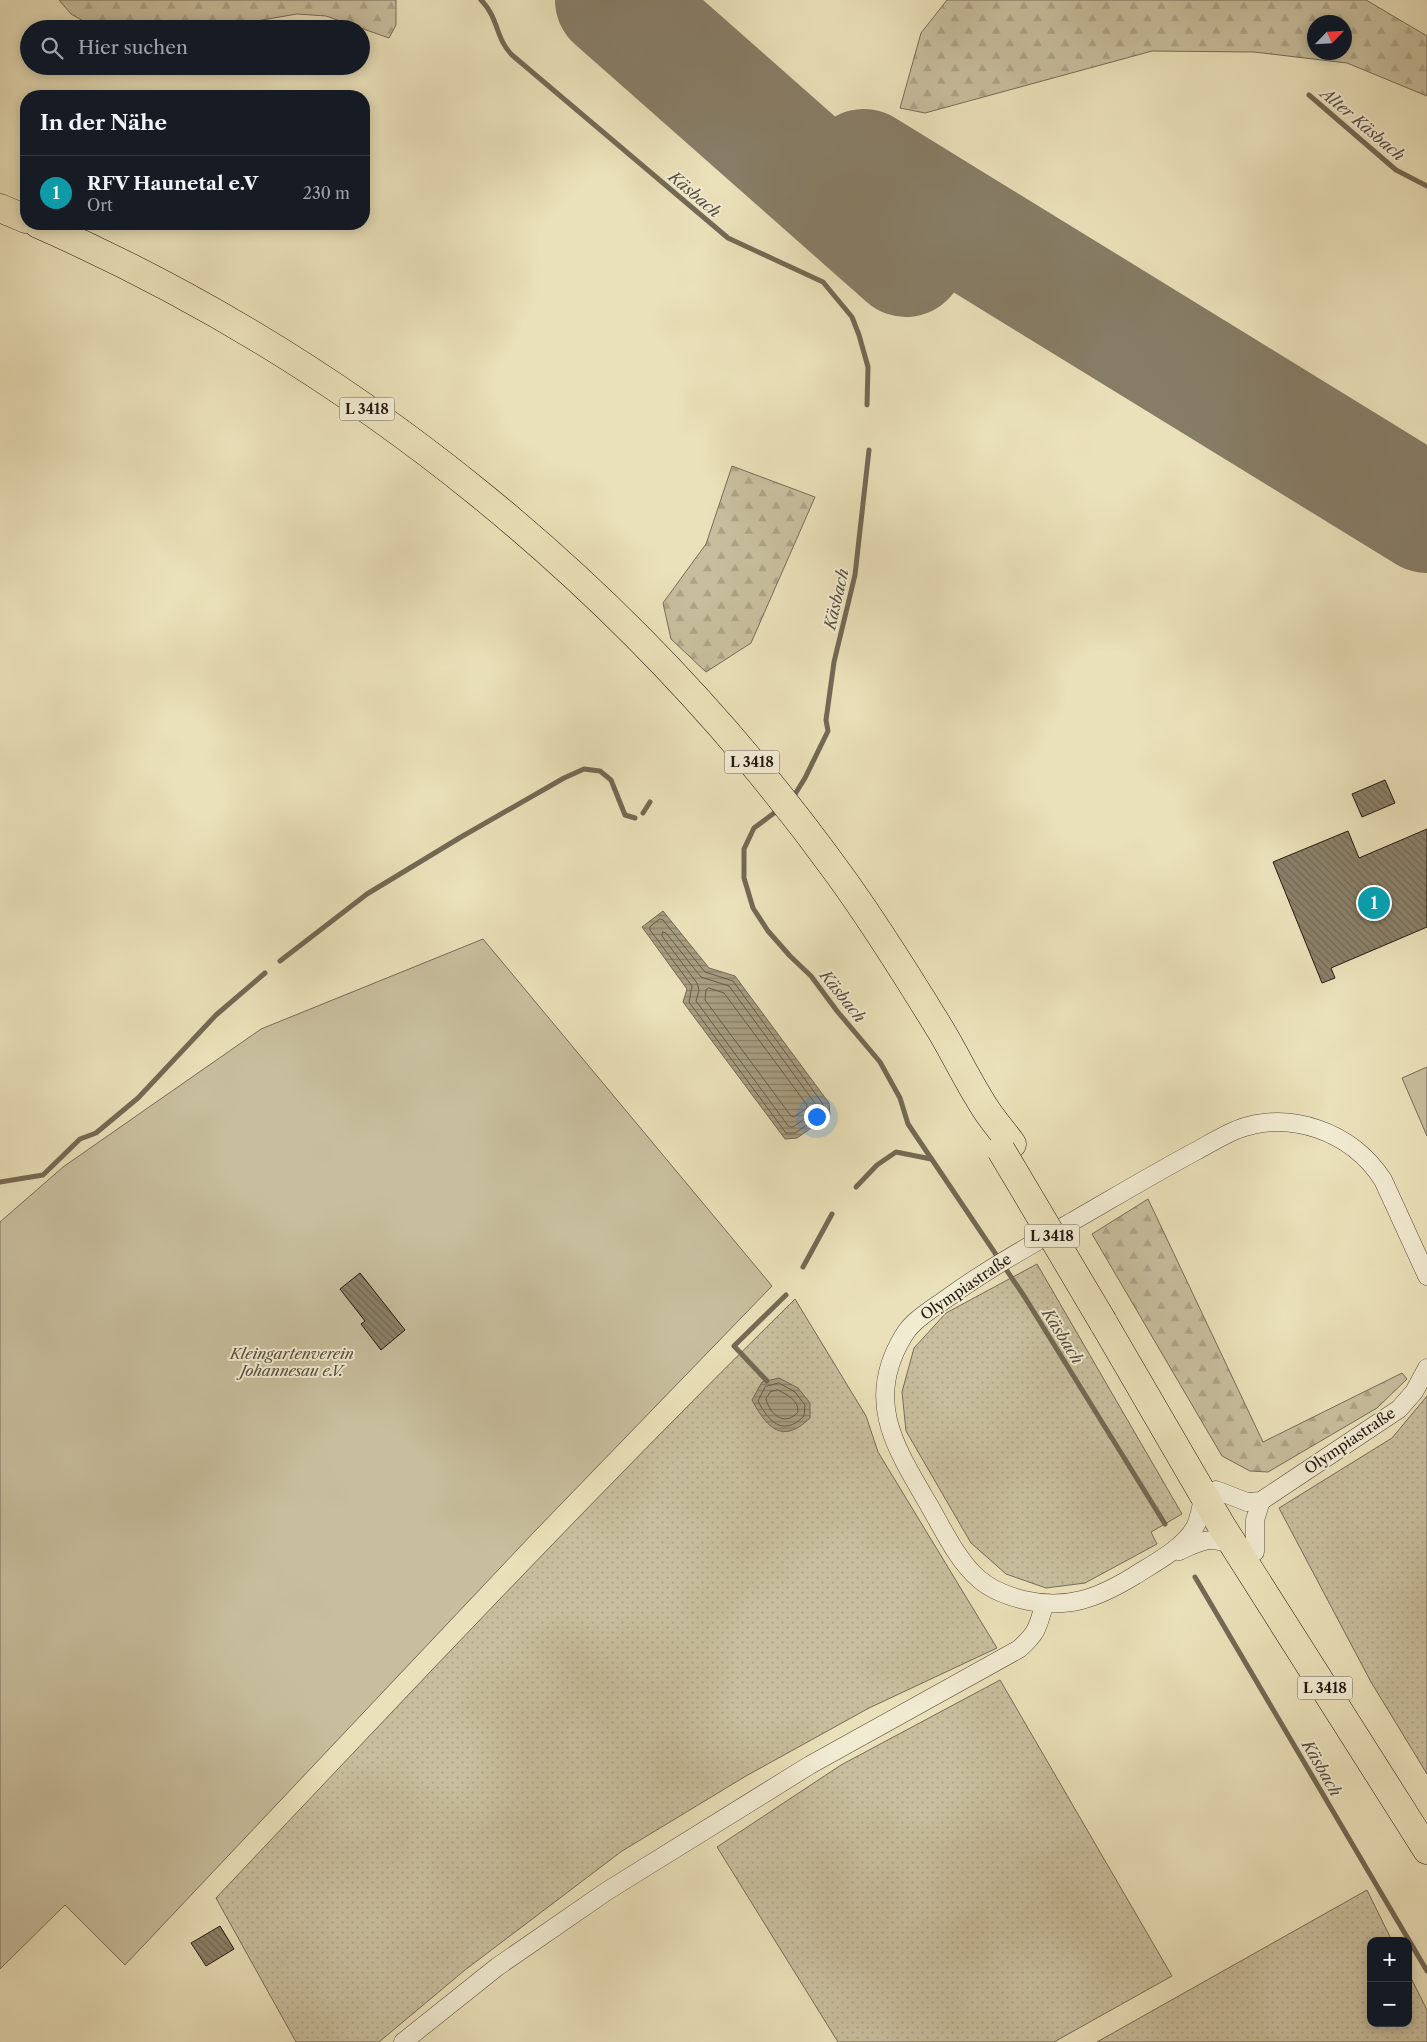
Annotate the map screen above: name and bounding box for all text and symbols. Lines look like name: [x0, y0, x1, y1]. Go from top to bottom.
north arrow: [1307, 15, 1352, 60]
search box: [20, 20, 370, 75]
icon: search: [38, 34, 66, 62]
text: Hier suchen: [78, 36, 188, 59]
water label: Alter Käsbach: [1315, 81, 1409, 165]
text: In der Nähe: [40, 110, 167, 135]
water label: Käsbach: [663, 165, 725, 222]
text: RFV Haunetal e.V: [87, 172, 258, 195]
text: 1: [52, 183, 60, 203]
text: 230 m: [303, 183, 350, 203]
text: Ort: [87, 195, 113, 215]
road number: L 3418: [340, 398, 394, 420]
water label: Käsbach: [819, 567, 853, 633]
road number: L 3418: [724, 750, 780, 774]
pin: 1: [1358, 884, 1390, 922]
water label: Käsbach: [815, 964, 870, 1026]
your location: [804, 1104, 830, 1130]
road number: L 3418: [1024, 1224, 1080, 1248]
street label: Olympiastraße: [917, 1249, 1015, 1324]
water label: Käsbach: [1037, 1303, 1088, 1368]
park label: Kleingartenverein Johannesau e.V.: [229, 1344, 354, 1380]
street label: Olympiastraße: [1301, 1403, 1399, 1478]
road number: L 3418: [1298, 1676, 1352, 1700]
water label: Käsbach: [1297, 1734, 1346, 1800]
map controls: [1367, 1937, 1412, 2027]
button: +: [1367, 1937, 1412, 1982]
button: −: [1367, 1982, 1412, 2027]

